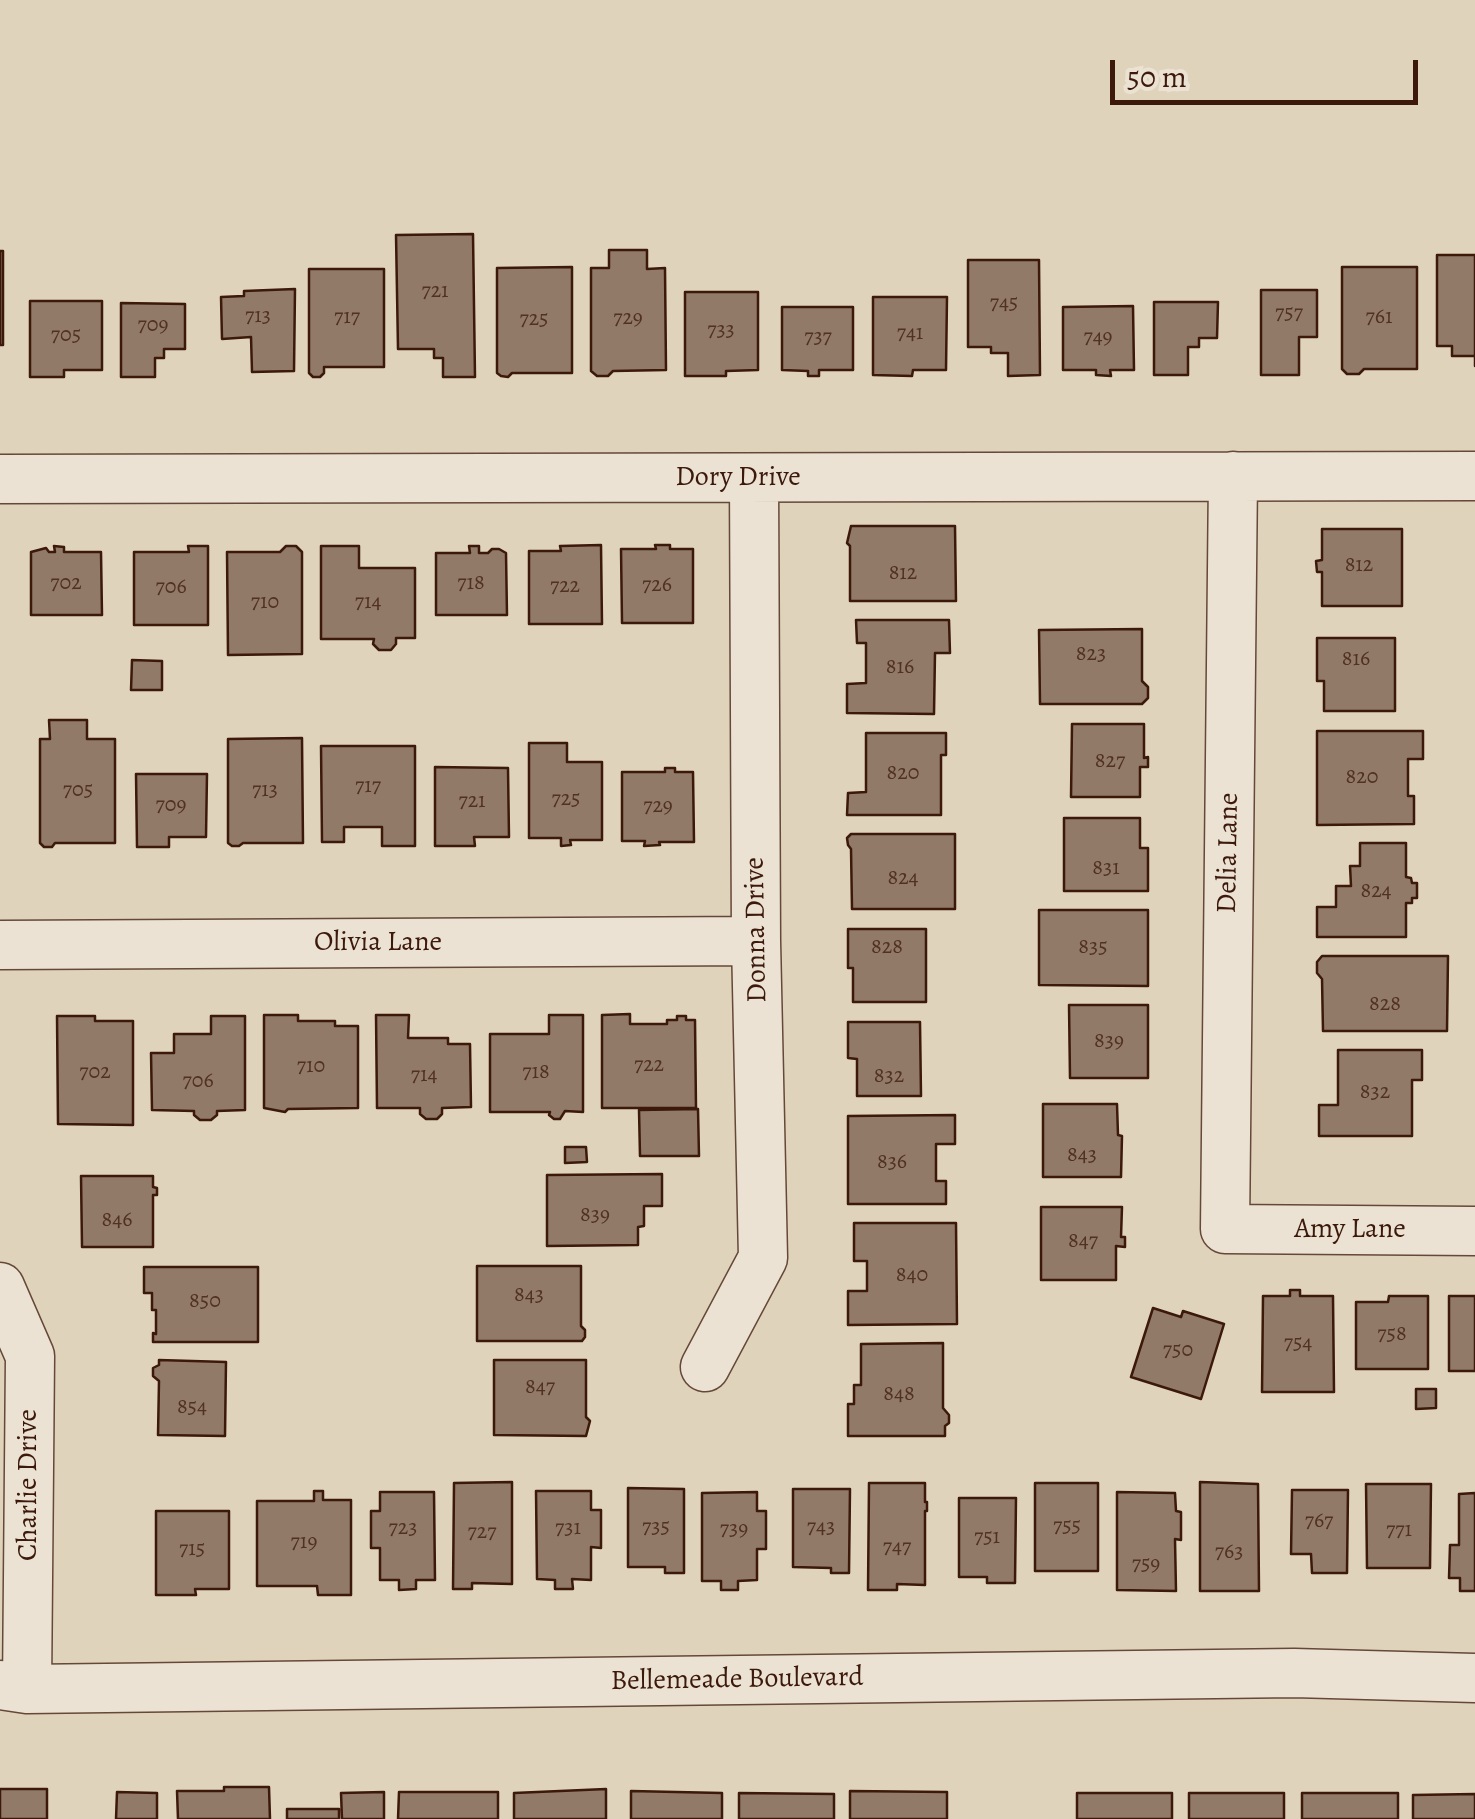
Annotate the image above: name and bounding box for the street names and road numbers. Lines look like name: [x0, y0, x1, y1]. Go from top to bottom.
street label: Dory Drive: [675, 461, 801, 495]
street label: Delia Lane: [1211, 792, 1247, 914]
street label: Donna Drive: [739, 857, 775, 1003]
street label: Olivia Lane: [314, 926, 442, 960]
street label: Amy Lane: [1294, 1213, 1406, 1247]
street label: Charlie Drive: [12, 1409, 46, 1561]
street label: Bellemeade Boulevard: [610, 1661, 864, 1699]

